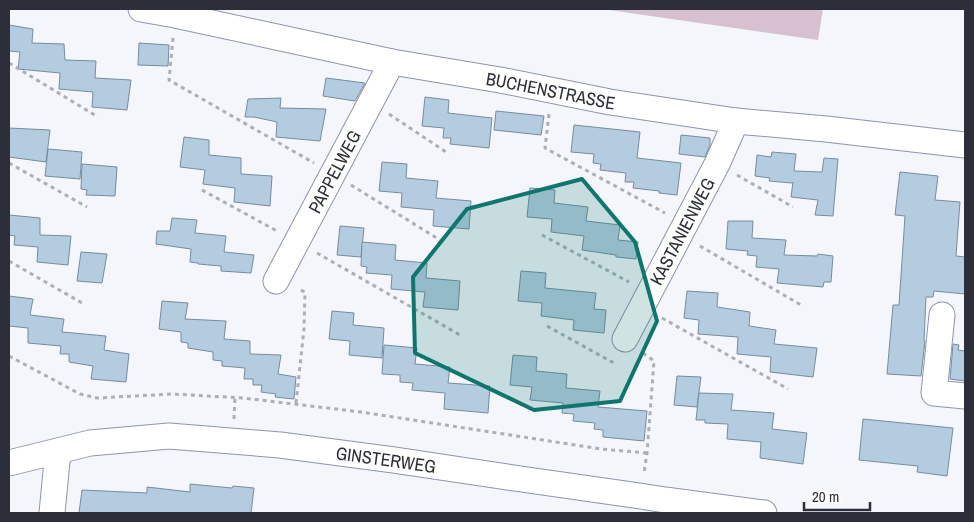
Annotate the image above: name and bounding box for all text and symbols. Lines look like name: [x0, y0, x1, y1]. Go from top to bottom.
street label: BUCHENSTRASSE: [484, 65, 617, 115]
street label: PAPPELWEG: [302, 126, 366, 217]
street label: KASTANIENWEG: [643, 173, 720, 289]
street label: GINSTERWEG: [334, 440, 438, 479]
scale bar: [804, 480, 870, 512]
text: 20 m: [812, 486, 839, 507]

